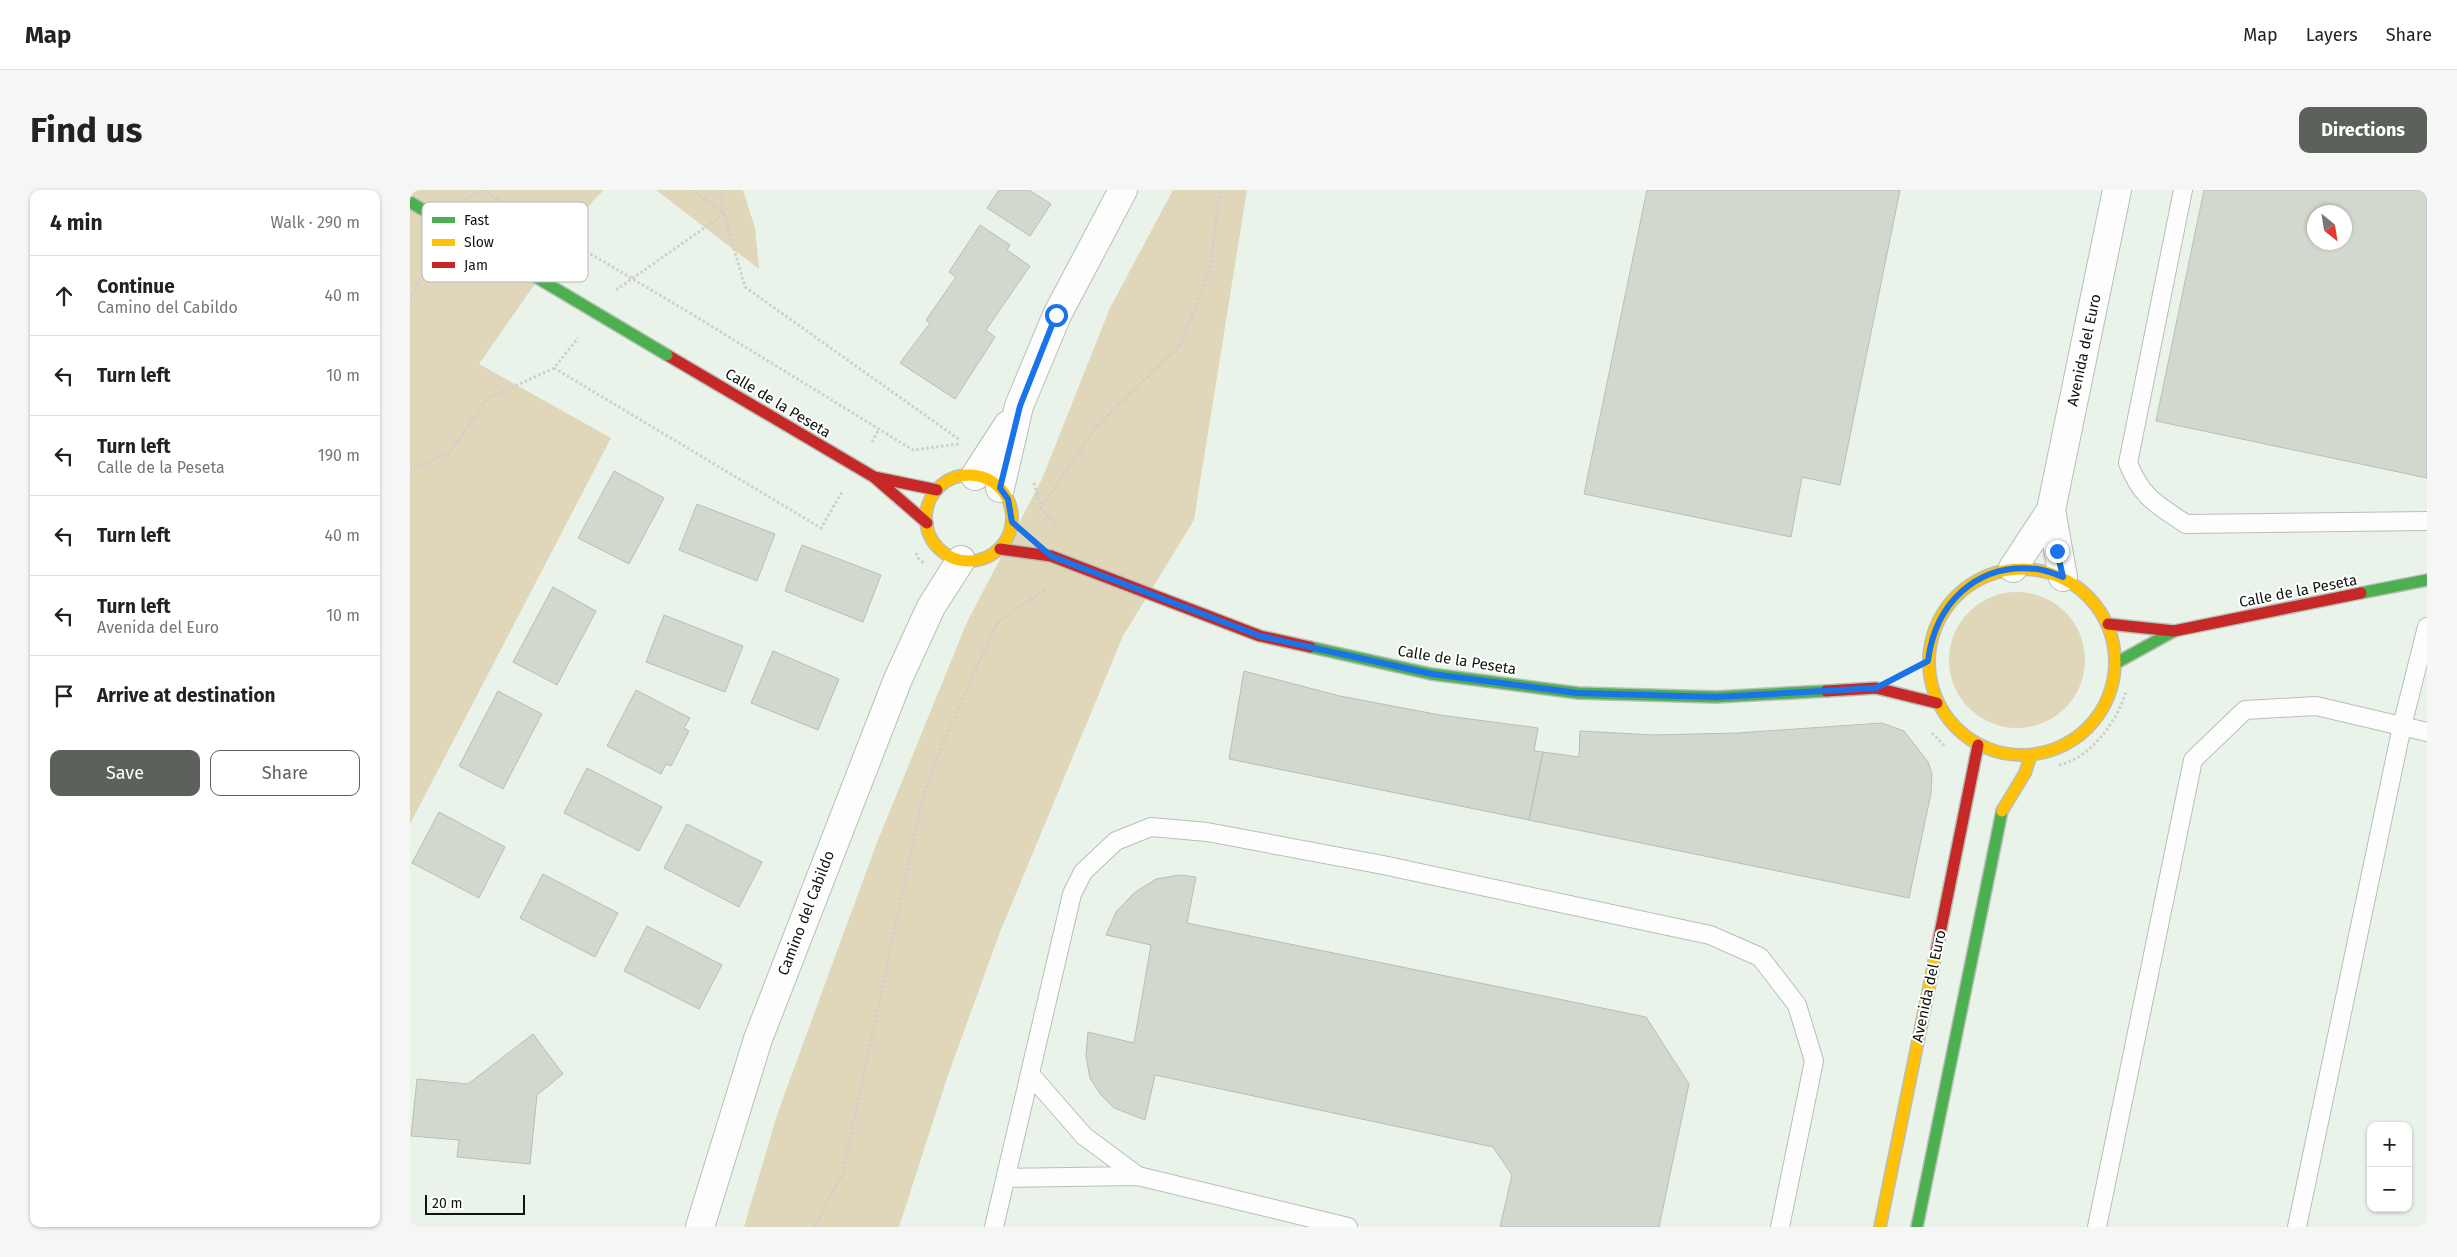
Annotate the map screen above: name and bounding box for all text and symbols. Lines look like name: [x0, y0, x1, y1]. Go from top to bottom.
text: Map: [25, 21, 71, 49]
text: Map: [2243, 24, 2278, 46]
text: Layers: [2306, 24, 2358, 46]
text: Share: [2386, 24, 2432, 46]
button: Directions: [2299, 107, 2427, 153]
text: Find us: [30, 109, 142, 151]
legend: [422, 202, 588, 282]
north arrow: [2307, 205, 2352, 250]
text: 4 min: [50, 210, 103, 236]
text: Fast: [464, 212, 490, 229]
text: Walk · 290 m: [270, 213, 360, 232]
text: Slow: [464, 234, 494, 251]
text: Jam: [464, 257, 488, 274]
text: Continue: [97, 275, 175, 298]
icon: ahead: [50, 282, 78, 310]
text: 40 m: [325, 286, 360, 305]
street label: Avenida del Euro: [2063, 292, 2105, 408]
text: Camino del Cabildo: [97, 298, 238, 317]
route start: [1045, 304, 1068, 327]
icon: left: [50, 362, 78, 390]
text: Turn left: [97, 364, 171, 387]
street label: Calle de la Peseta: [722, 364, 834, 442]
text: 10 m: [326, 366, 360, 385]
text: Turn left: [97, 435, 171, 458]
icon: left: [50, 442, 78, 470]
text: 190 m: [318, 446, 360, 465]
text: Calle de la Peseta: [97, 458, 225, 477]
icon: left: [50, 522, 78, 550]
text: Turn left: [97, 524, 171, 547]
text: 40 m: [325, 526, 360, 545]
route end: [2046, 540, 2069, 563]
street label: Calle de la Peseta: [2237, 571, 2359, 611]
text: Turn left: [97, 595, 171, 618]
icon: left: [50, 602, 78, 630]
text: 10 m: [326, 606, 360, 625]
text: Avenida del Euro: [97, 618, 219, 637]
street label: Calle de la Peseta: [1396, 642, 1518, 678]
icon: arrive: [50, 682, 78, 710]
text: Arrive at destination: [97, 684, 276, 707]
button: Save: [50, 750, 200, 796]
button: Share: [210, 750, 360, 796]
street label: Camino del Cabildo: [774, 848, 838, 978]
street label: Avenida del Euro: [1908, 928, 1950, 1044]
map controls: [2367, 1122, 2412, 1212]
button: +: [2367, 1122, 2412, 1167]
button: −: [2367, 1167, 2412, 1212]
scale bar: [425, 1192, 525, 1215]
text: 20 m: [432, 1195, 462, 1212]

